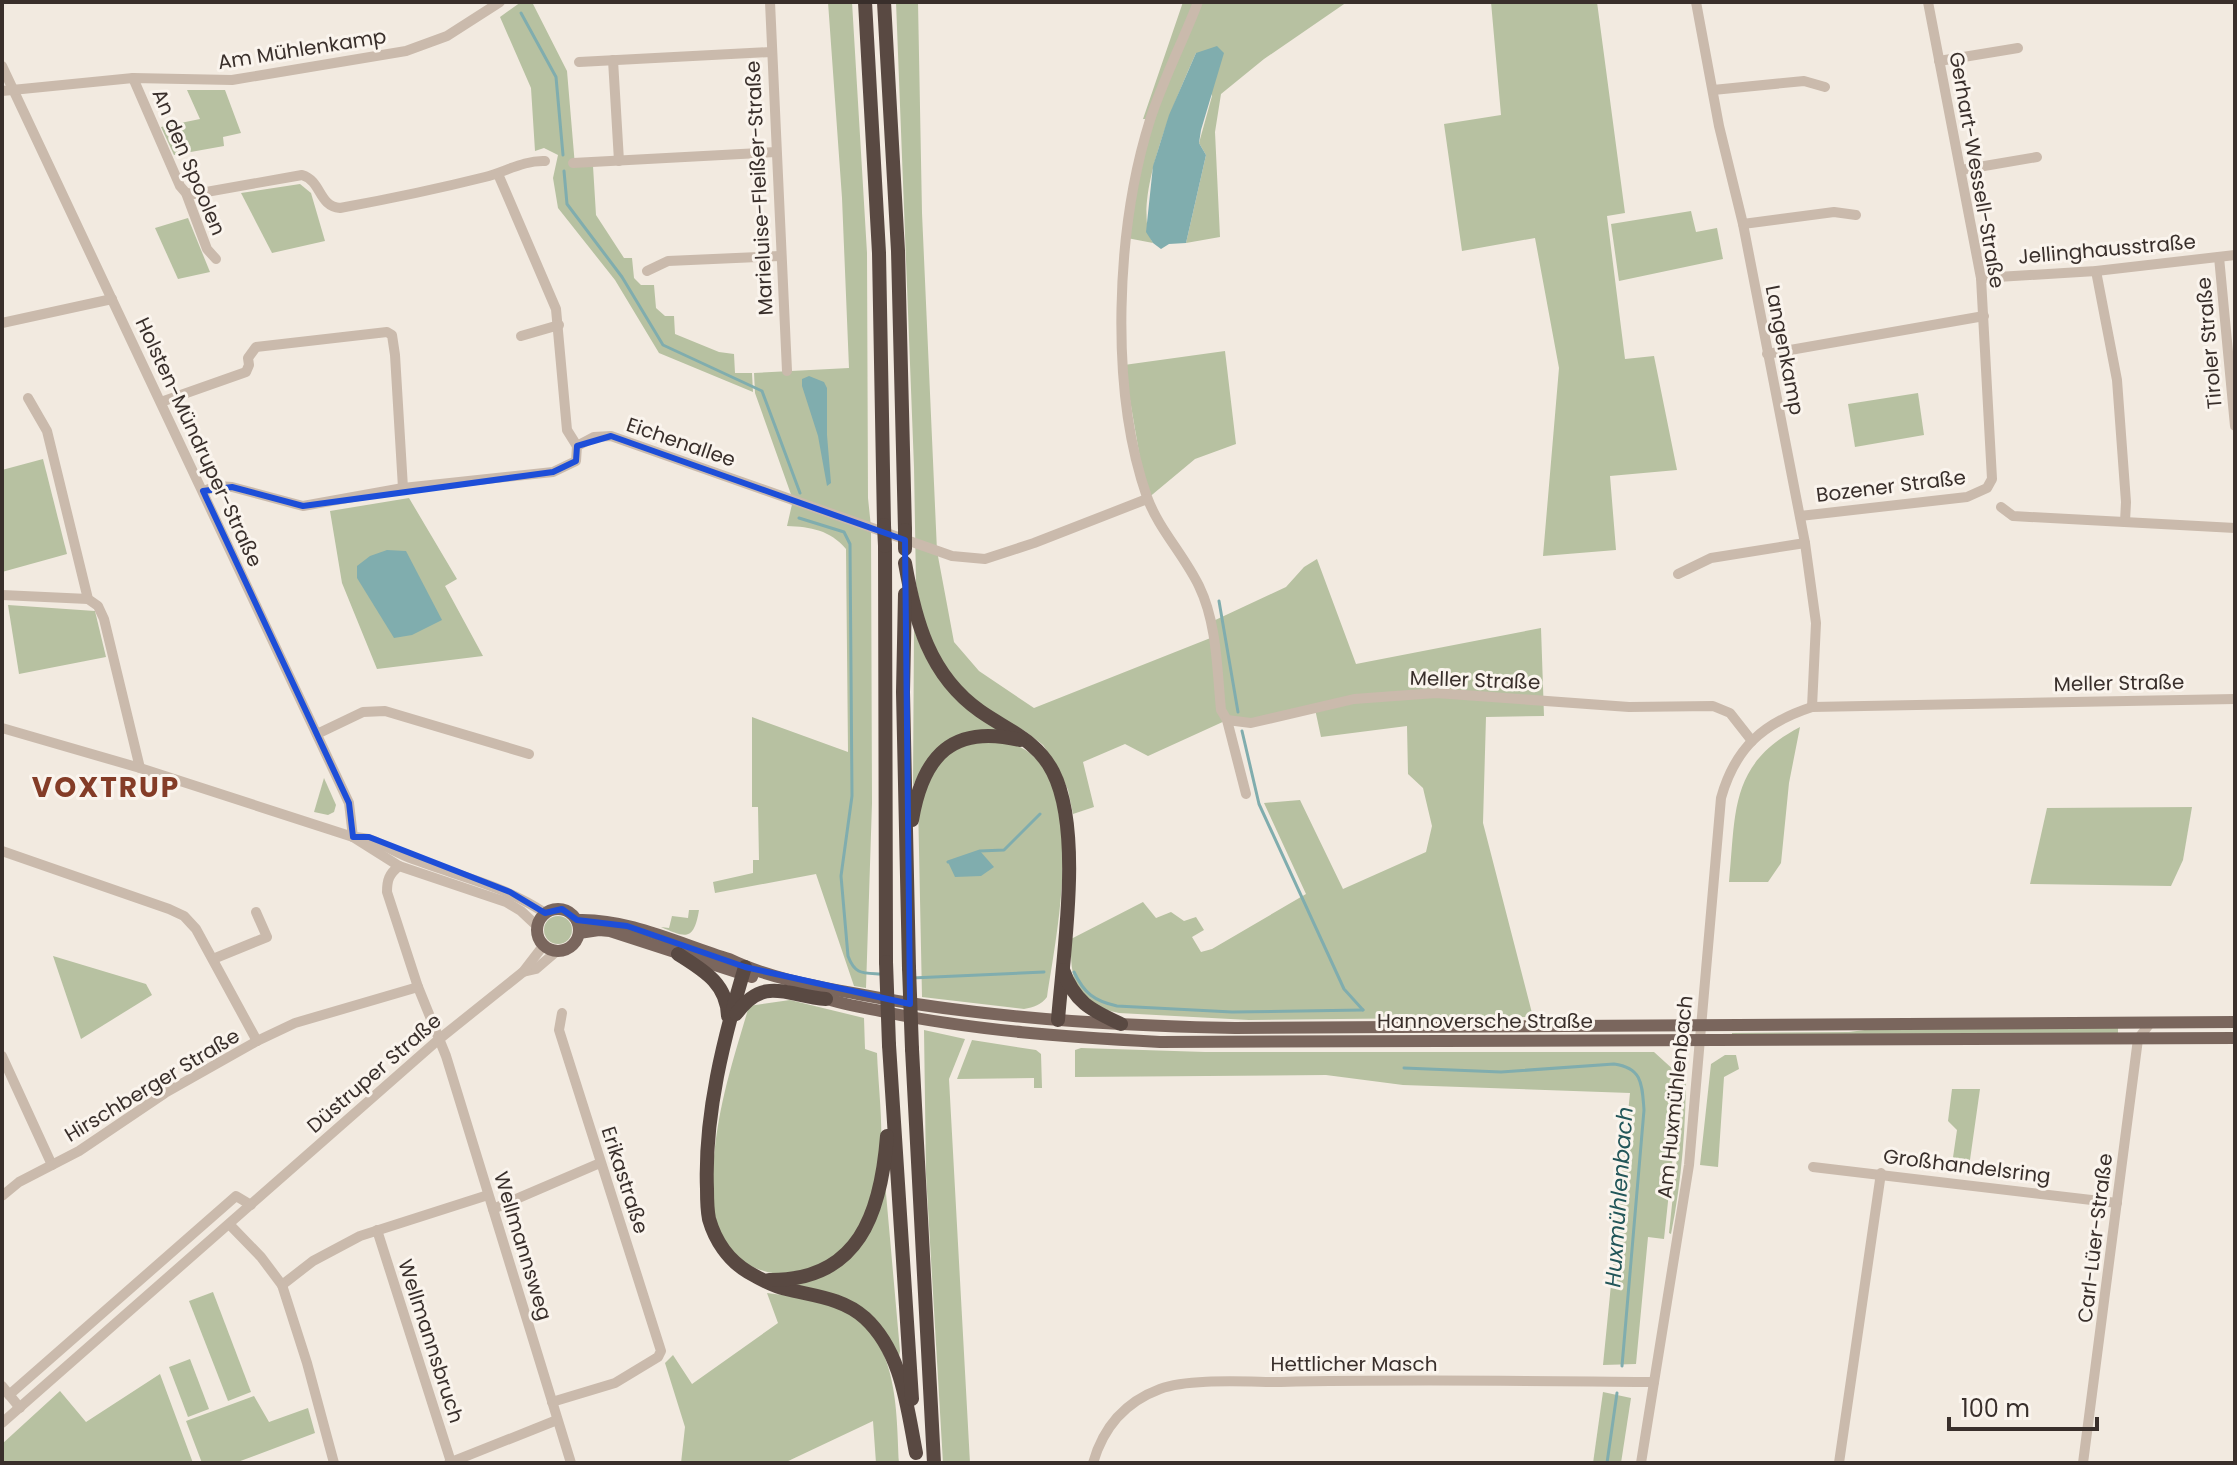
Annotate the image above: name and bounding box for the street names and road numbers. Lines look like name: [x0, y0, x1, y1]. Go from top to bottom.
street label: Am Mühlenkamp: [216, 22, 388, 76]
street label: Gerhart-Wessell-Straße: [1942, 50, 2012, 290]
street label: Marieluise-Fleißer-Straße: [738, 60, 780, 316]
street label: An den Spoolen: [146, 84, 232, 240]
street label: Jellinghausstraße: [2017, 227, 2197, 271]
street label: Tiroler Straße: [2189, 276, 2229, 410]
street label: Langenkamp: [1759, 283, 1811, 417]
street label: Holsten-Mündruper-Straße: [129, 313, 269, 571]
street label: Eichenallee: [623, 410, 739, 474]
street label: Bozener Straße: [1815, 463, 1967, 509]
street label: Meller Straße: [1409, 664, 1541, 696]
street label: Meller Straße: [2053, 668, 2185, 698]
street label: Am Huxmühlenbach: [1650, 994, 1700, 1200]
street label: Düstruper Straße: [301, 1007, 447, 1139]
street label: Hannoversche Straße: [1377, 1007, 1593, 1035]
street label: Hirschberger Straße: [59, 1022, 245, 1148]
street label: Erikastraße: [595, 1123, 655, 1237]
street label: Großhandelsring: [1882, 1142, 2052, 1190]
street label: Carl-Lüer-Straße: [2071, 1152, 2119, 1324]
street label: Wellmannsweg: [487, 1168, 559, 1324]
street label: Wellmannsbruch: [391, 1256, 471, 1426]
street label: Hettlicher Masch: [1271, 1350, 1437, 1378]

